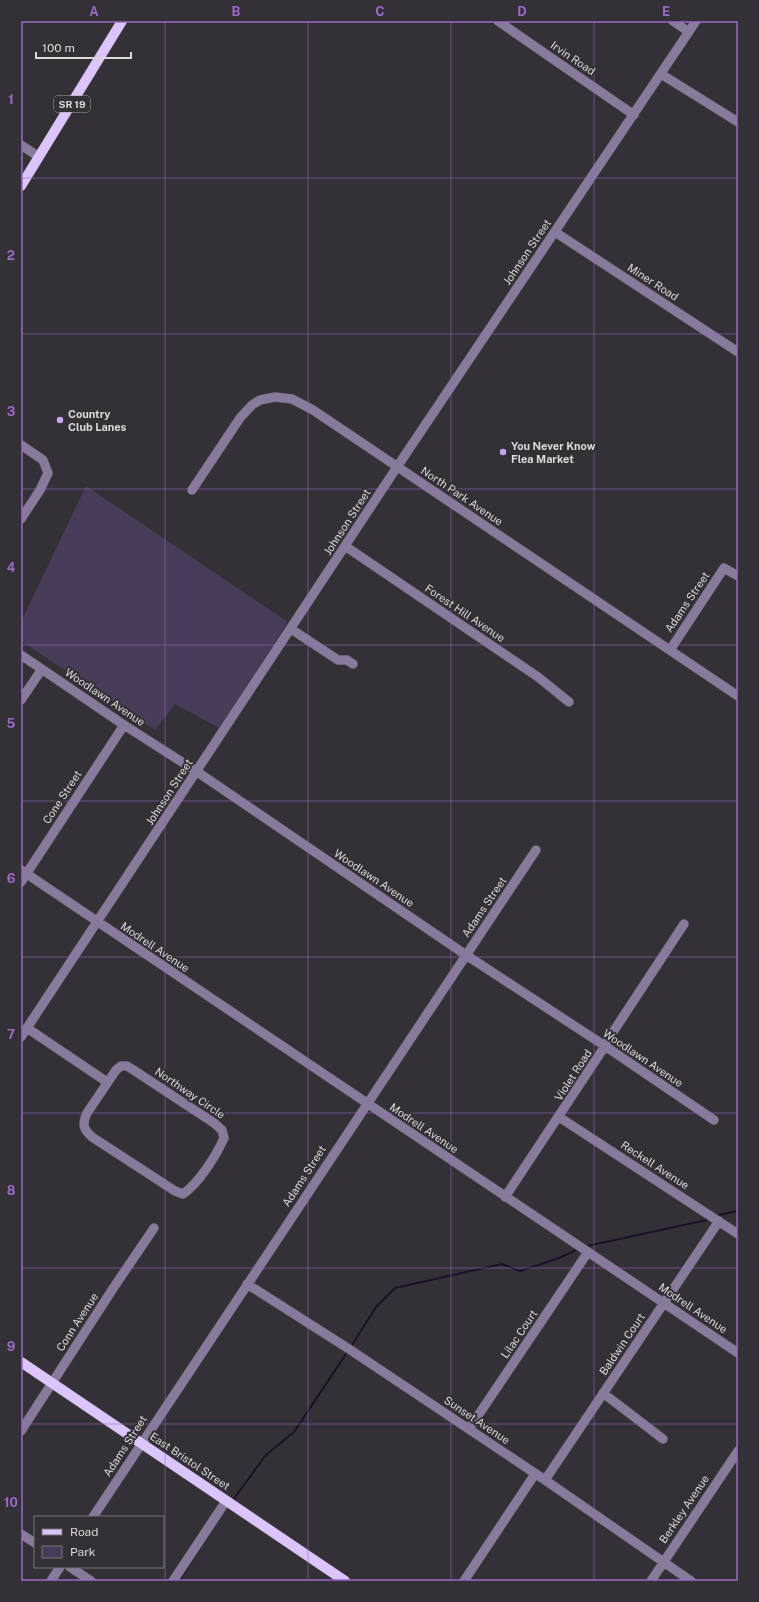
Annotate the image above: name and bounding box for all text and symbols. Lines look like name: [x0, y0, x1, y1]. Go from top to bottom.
text: A: [89, 4, 99, 19]
text: B: [232, 4, 241, 19]
text: C: [375, 4, 385, 19]
text: D: [517, 4, 527, 19]
text: E: [662, 4, 670, 19]
scale bar: [36, 34, 131, 60]
street label: Irvin Road: [549, 39, 597, 77]
text: 100 m: [42, 41, 75, 55]
text: 1: [8, 92, 14, 107]
road number: SR 19: [54, 96, 90, 112]
street label: Johnson Street: [501, 217, 553, 287]
text: 2: [7, 248, 15, 263]
street label: Miner Road: [625, 261, 681, 303]
text: 3: [7, 404, 16, 419]
place label: Country Club Lanes: [68, 408, 126, 433]
marker: Country Club Lanes: [55, 415, 65, 425]
place label: You Never Know Flea Market: [511, 440, 596, 465]
marker: You Never Know Flea Market: [498, 447, 508, 457]
street label: North Park Avenue: [419, 464, 505, 528]
street label: Johnson Street: [321, 487, 373, 557]
text: 4: [7, 560, 16, 575]
street label: Adams Street: [662, 570, 712, 634]
street label: Forest Hill Avenue: [423, 582, 507, 644]
street label: Woodlawn Avenue: [63, 666, 147, 728]
text: 5: [7, 716, 16, 731]
street label: Johnson Street: [143, 757, 195, 827]
street label: Cone Street: [40, 768, 84, 826]
street label: Woodlawn Avenue: [332, 847, 416, 909]
text: 6: [7, 871, 16, 886]
street label: Adams Street: [459, 875, 509, 939]
street label: Modrell Avenue: [119, 920, 191, 974]
text: 7: [7, 1027, 15, 1042]
street label: Woodlawn Avenue: [601, 1027, 685, 1089]
street label: Violet Road: [552, 1047, 594, 1103]
street label: Northway Circle: [153, 1065, 227, 1121]
street label: Modrell Avenue: [388, 1101, 460, 1155]
street label: Reckell Avenue: [619, 1139, 691, 1191]
street label: Adams Street: [280, 1143, 328, 1209]
text: 8: [7, 1183, 16, 1198]
street label: Modrell Avenue: [657, 1281, 729, 1335]
street label: Conn Avenue: [54, 1291, 100, 1353]
street label: Lilac Court: [498, 1308, 540, 1360]
street label: Baldwin Court: [597, 1311, 647, 1377]
text: 9: [7, 1339, 15, 1354]
street label: Sunset Avenue: [442, 1394, 512, 1446]
street label: Adams Street: [101, 1413, 149, 1479]
street label: East Bristol Street: [148, 1430, 232, 1492]
street label: Berkley Avenue: [657, 1473, 711, 1545]
text: 10: [4, 1495, 18, 1510]
legend: [34, 1516, 164, 1568]
text: Road: [70, 1525, 98, 1539]
text: Park: [70, 1545, 96, 1559]

